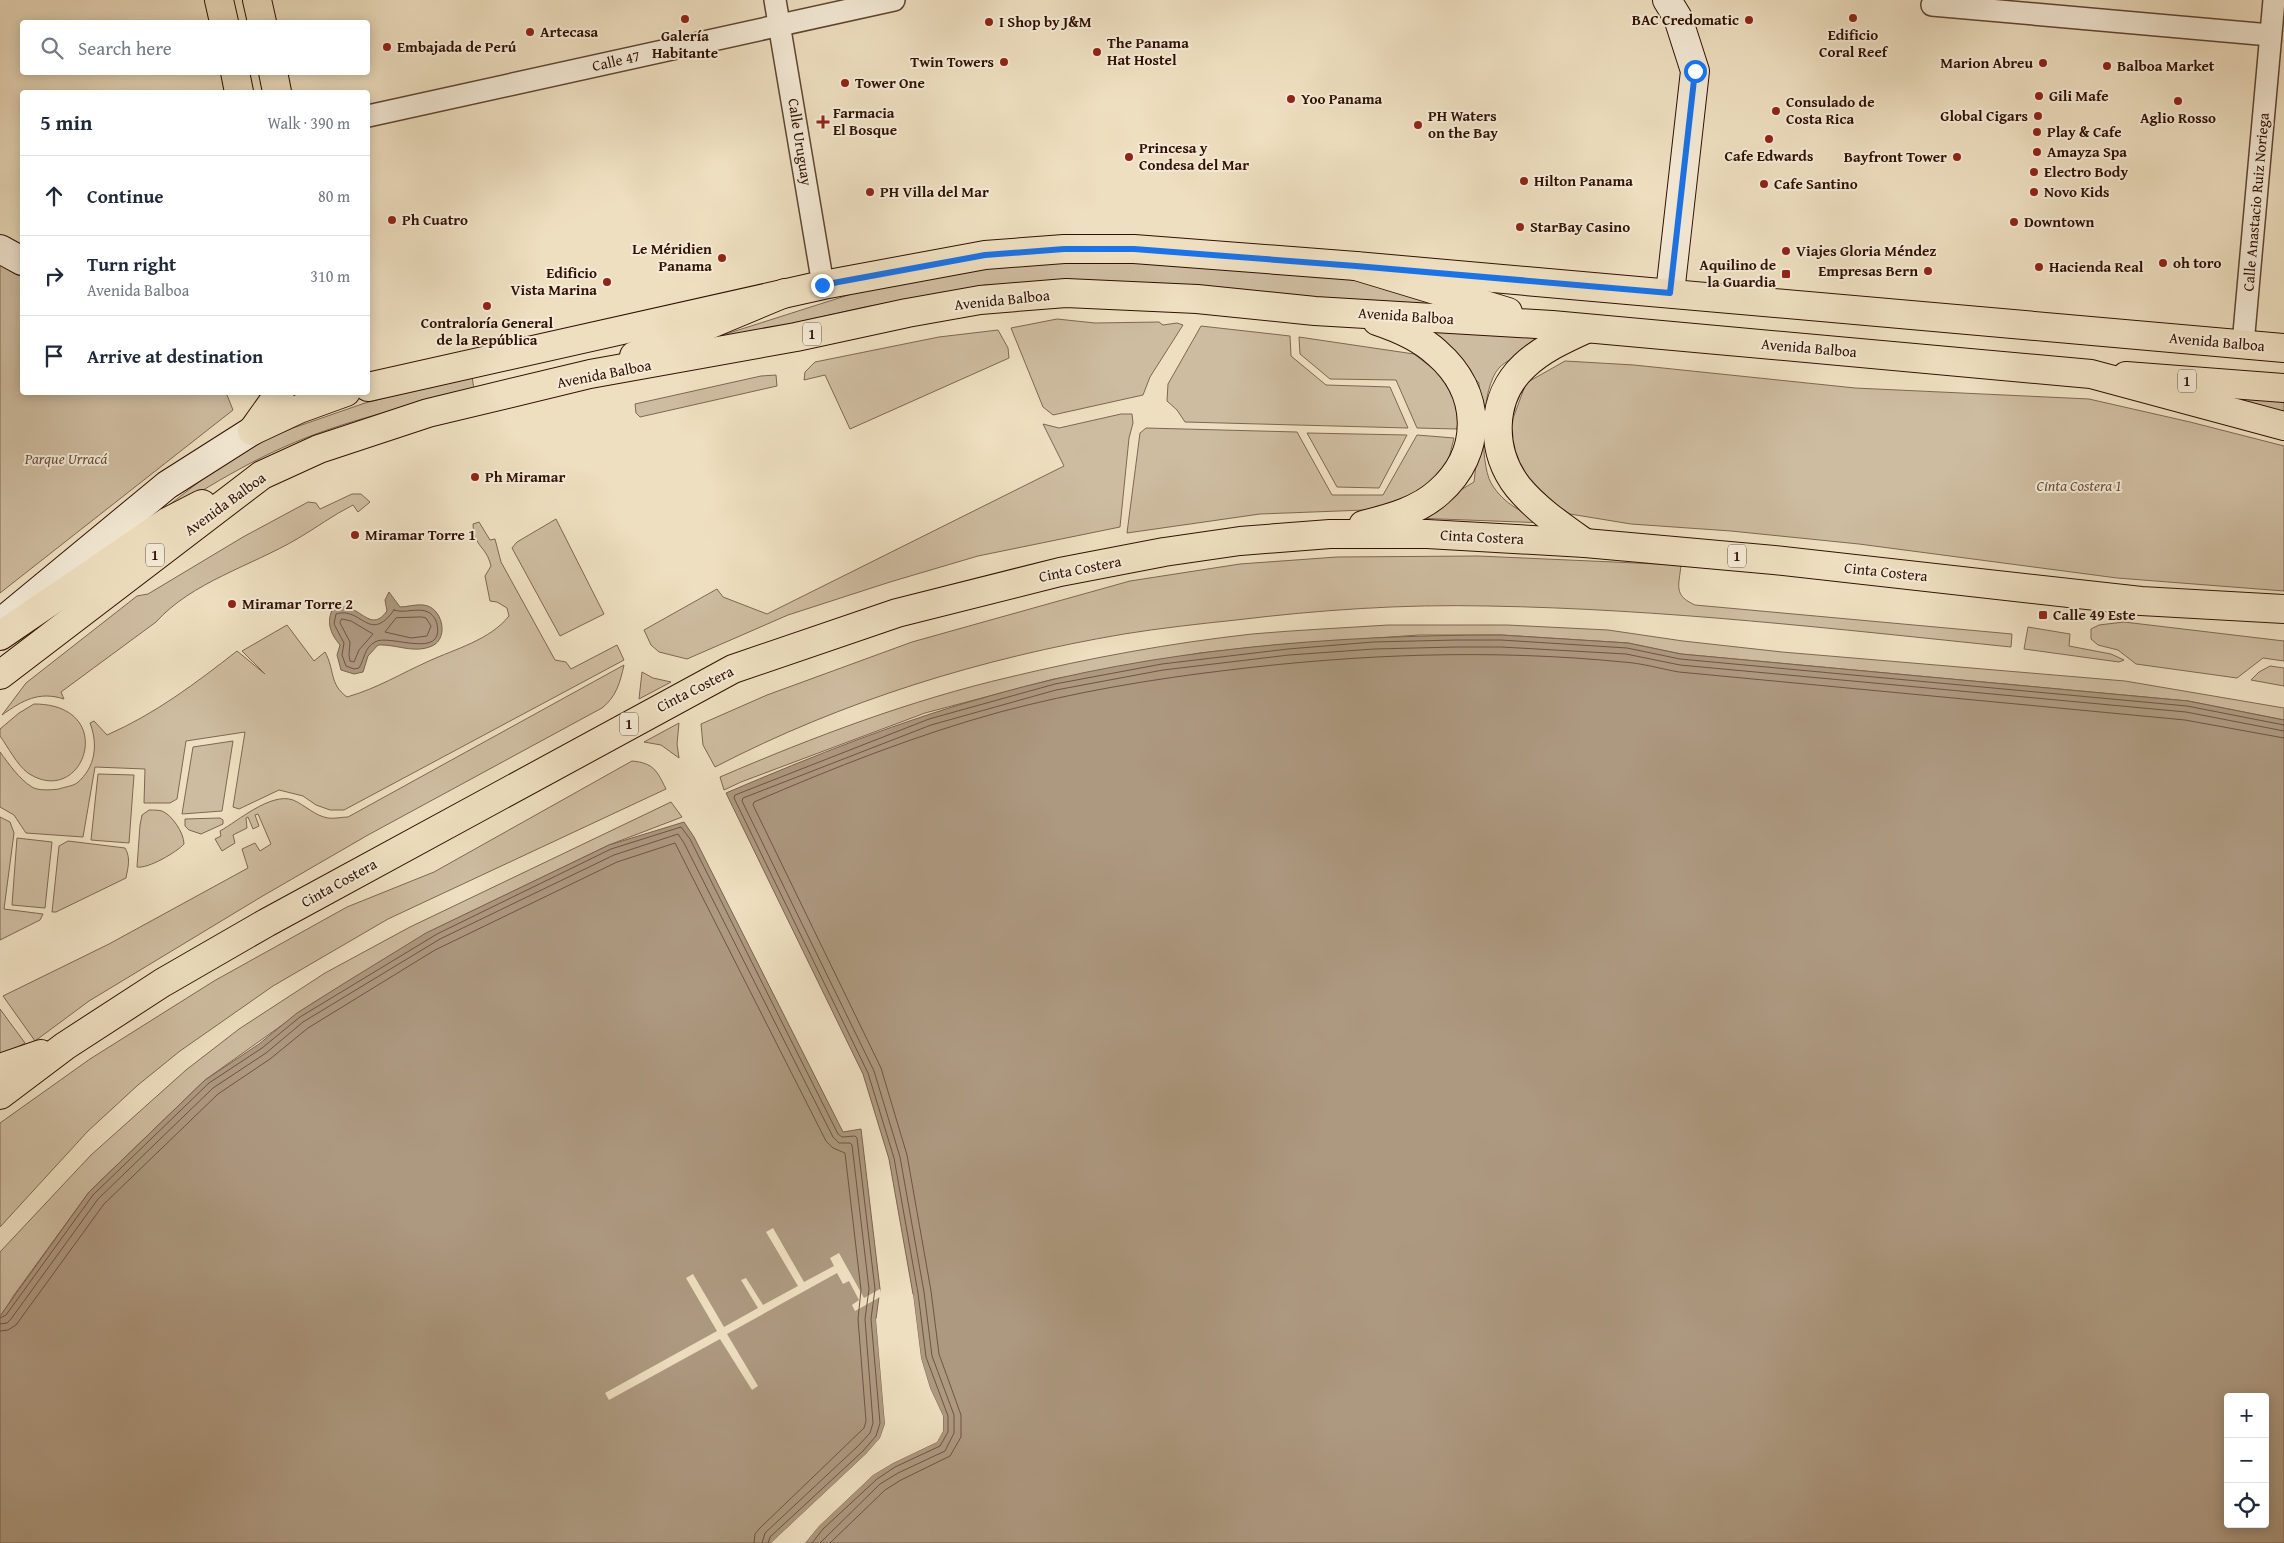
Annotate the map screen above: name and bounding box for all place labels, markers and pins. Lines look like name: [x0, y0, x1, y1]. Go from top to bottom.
place label: BAC Credomatic: [1632, 9, 1739, 30]
place label: I Shop by J&M: [999, 11, 1092, 32]
marker: Edificio Coral Reef: [1847, 12, 1859, 24]
marker: Galería Habitante: [679, 13, 691, 25]
marker: BAC Credomatic: [1743, 14, 1755, 26]
marker: I Shop by J&M: [983, 16, 995, 28]
place label: Artecasa: [540, 21, 599, 42]
place label: Edificio Coral Reef: [1819, 24, 1889, 62]
place label: Galería Habitante: [652, 25, 718, 63]
marker: Artecasa: [524, 26, 536, 38]
place label: The Panama Hat Hostel: [1107, 32, 1189, 70]
place label: Embajada de Perú: [397, 36, 517, 57]
marker: Embajada de Perú: [381, 41, 393, 53]
marker: The Panama Hat Hostel: [1091, 46, 1103, 58]
place label: Twin Towers: [910, 51, 994, 72]
place label: Marion Abreu: [1940, 52, 2033, 73]
place label: Balboa Market: [2117, 55, 2215, 76]
marker: Twin Towers: [998, 56, 1010, 68]
marker: Marion Abreu: [2037, 57, 2049, 69]
marker: Balboa Market: [2101, 60, 2113, 72]
place label: Tower One: [855, 72, 925, 93]
marker: Tower One: [839, 77, 851, 89]
place label: Gili Mafe: [2049, 85, 2109, 106]
place label: Yoo Panama: [1301, 88, 1382, 109]
marker: Gili Mafe: [2033, 90, 2045, 102]
place label: Consulado de Costa Rica: [1786, 91, 1875, 129]
marker: Yoo Panama: [1285, 93, 1297, 105]
marker: Aglio Rosso: [2172, 95, 2184, 107]
place label: Farmacia El Bosque: [833, 102, 897, 140]
place label: PH Waters on the Bay: [1428, 105, 1498, 143]
marker: Consulado de Costa Rica: [1770, 105, 1782, 117]
place label: Global Cigars: [1940, 105, 2028, 126]
place label: Aglio Rosso: [2140, 107, 2216, 128]
marker: Global Cigars: [2032, 110, 2044, 122]
marker: Farmacia El Bosque: [817, 116, 829, 128]
marker: PH Waters on the Bay: [1412, 119, 1424, 131]
place label: Play & Cafe: [2047, 121, 2122, 142]
marker: Play & Cafe: [2031, 126, 2043, 138]
marker: Cafe Edwards: [1763, 133, 1775, 145]
place label: Princesa y Condesa del Mar: [1139, 137, 1249, 175]
place label: Amayza Spa: [2047, 141, 2127, 162]
place label: Cafe Edwards: [1725, 145, 1813, 166]
place label: Bayfront Tower: [1844, 146, 1947, 167]
marker: Amayza Spa: [2031, 146, 2043, 158]
marker: Princesa y Condesa del Mar: [1123, 151, 1135, 163]
marker: Bayfront Tower: [1951, 151, 1963, 163]
place label: Electro Body: [2044, 161, 2128, 182]
marker: Electro Body: [2028, 166, 2040, 178]
place label: Hilton Panama: [1534, 170, 1633, 191]
place label: Cafe Santino: [1774, 173, 1858, 194]
marker: Hilton Panama: [1518, 175, 1530, 187]
marker: Cafe Santino: [1758, 178, 1770, 190]
place label: PH Villa del Mar: [880, 181, 989, 202]
place label: Novo Kids: [2044, 181, 2110, 202]
marker: PH Villa del Mar: [864, 186, 876, 198]
marker: Novo Kids: [2028, 186, 2040, 198]
place label: Ph Cuatro: [402, 209, 468, 230]
place label: Downtown: [2024, 211, 2094, 232]
marker: Ph Cuatro: [386, 214, 398, 226]
place label: StarBay Casino: [1530, 216, 1630, 237]
marker: Downtown: [2008, 216, 2020, 228]
marker: StarBay Casino: [1514, 221, 1526, 233]
place label: Le Méridien Panama: [632, 238, 712, 276]
place label: Viajes Gloria Méndez: [1796, 240, 1937, 261]
marker: Viajes Gloria Méndez: [1780, 245, 1792, 257]
marker: Le Méridien Panama: [716, 252, 728, 264]
place label: oh toro: [2173, 252, 2221, 273]
place label: Aquilino de la Guardia: [1699, 254, 1776, 292]
place label: Hacienda Real: [2049, 256, 2144, 277]
marker: oh toro: [2157, 257, 2169, 269]
place label: Empresas Bern: [1818, 260, 1918, 281]
marker: Hacienda Real: [2033, 261, 2045, 273]
place label: Edificio Vista Marina: [511, 262, 597, 300]
marker: Empresas Bern: [1922, 265, 1934, 277]
marker: Aquilino de la Guardia: [1780, 268, 1792, 280]
marker: Edificio Vista Marina: [601, 276, 613, 288]
marker: Contraloría General de la República: [481, 300, 493, 312]
place label: Contraloría General de la República: [421, 312, 554, 350]
place label: Ph Miramar: [485, 466, 565, 487]
marker: Ph Miramar: [469, 471, 481, 483]
place label: Miramar Torre 1: [365, 524, 476, 545]
marker: Miramar Torre 1: [349, 529, 361, 541]
place label: Miramar Torre 2: [242, 593, 353, 614]
marker: Miramar Torre 2: [226, 598, 238, 610]
place label: Calle 49 Este: [2053, 604, 2136, 625]
marker: Calle 49 Este: [2037, 609, 2049, 621]

